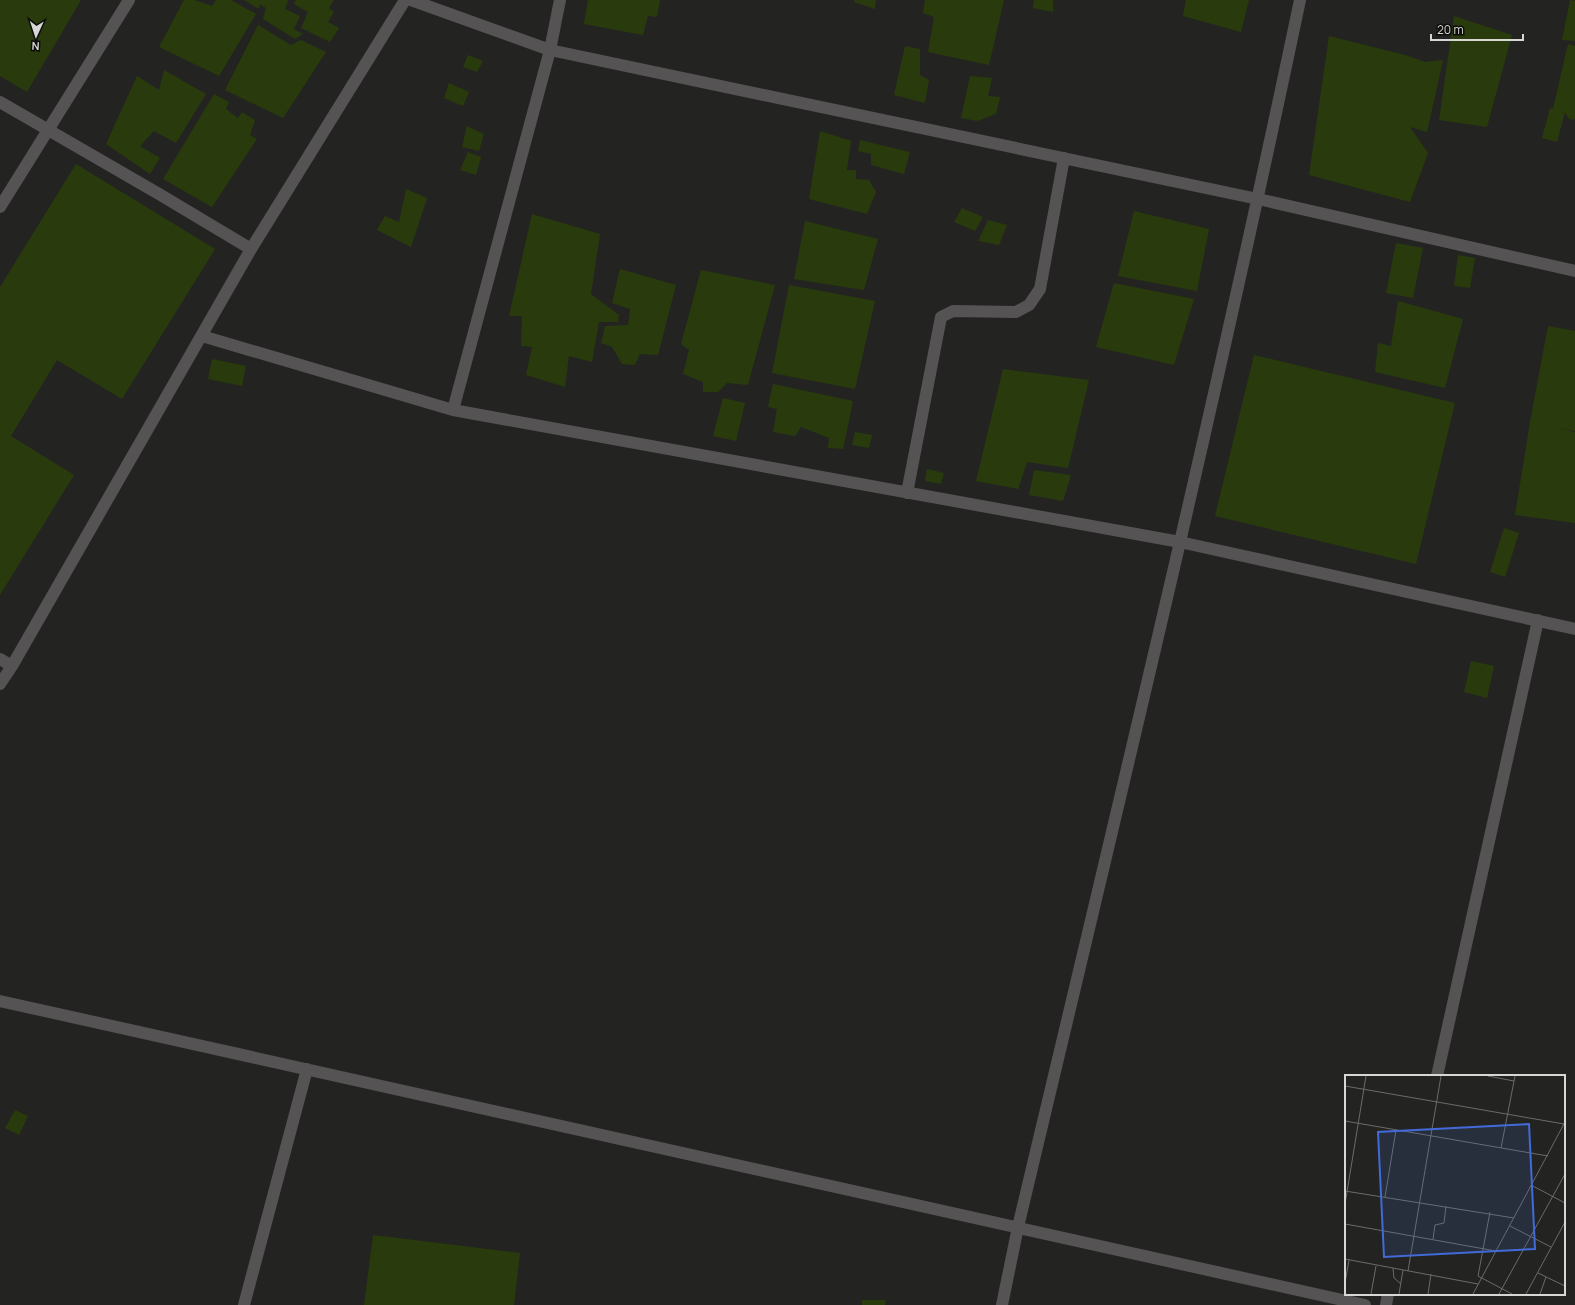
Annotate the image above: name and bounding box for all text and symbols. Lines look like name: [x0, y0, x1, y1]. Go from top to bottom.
north arrow: [16, 16, 56, 56]
scale bar: [1431, 16, 1523, 42]
text: 20 m: [1437, 21, 1464, 38]
text: N: [31, 39, 40, 54]
inset map: [1345, 1075, 1565, 1295]

